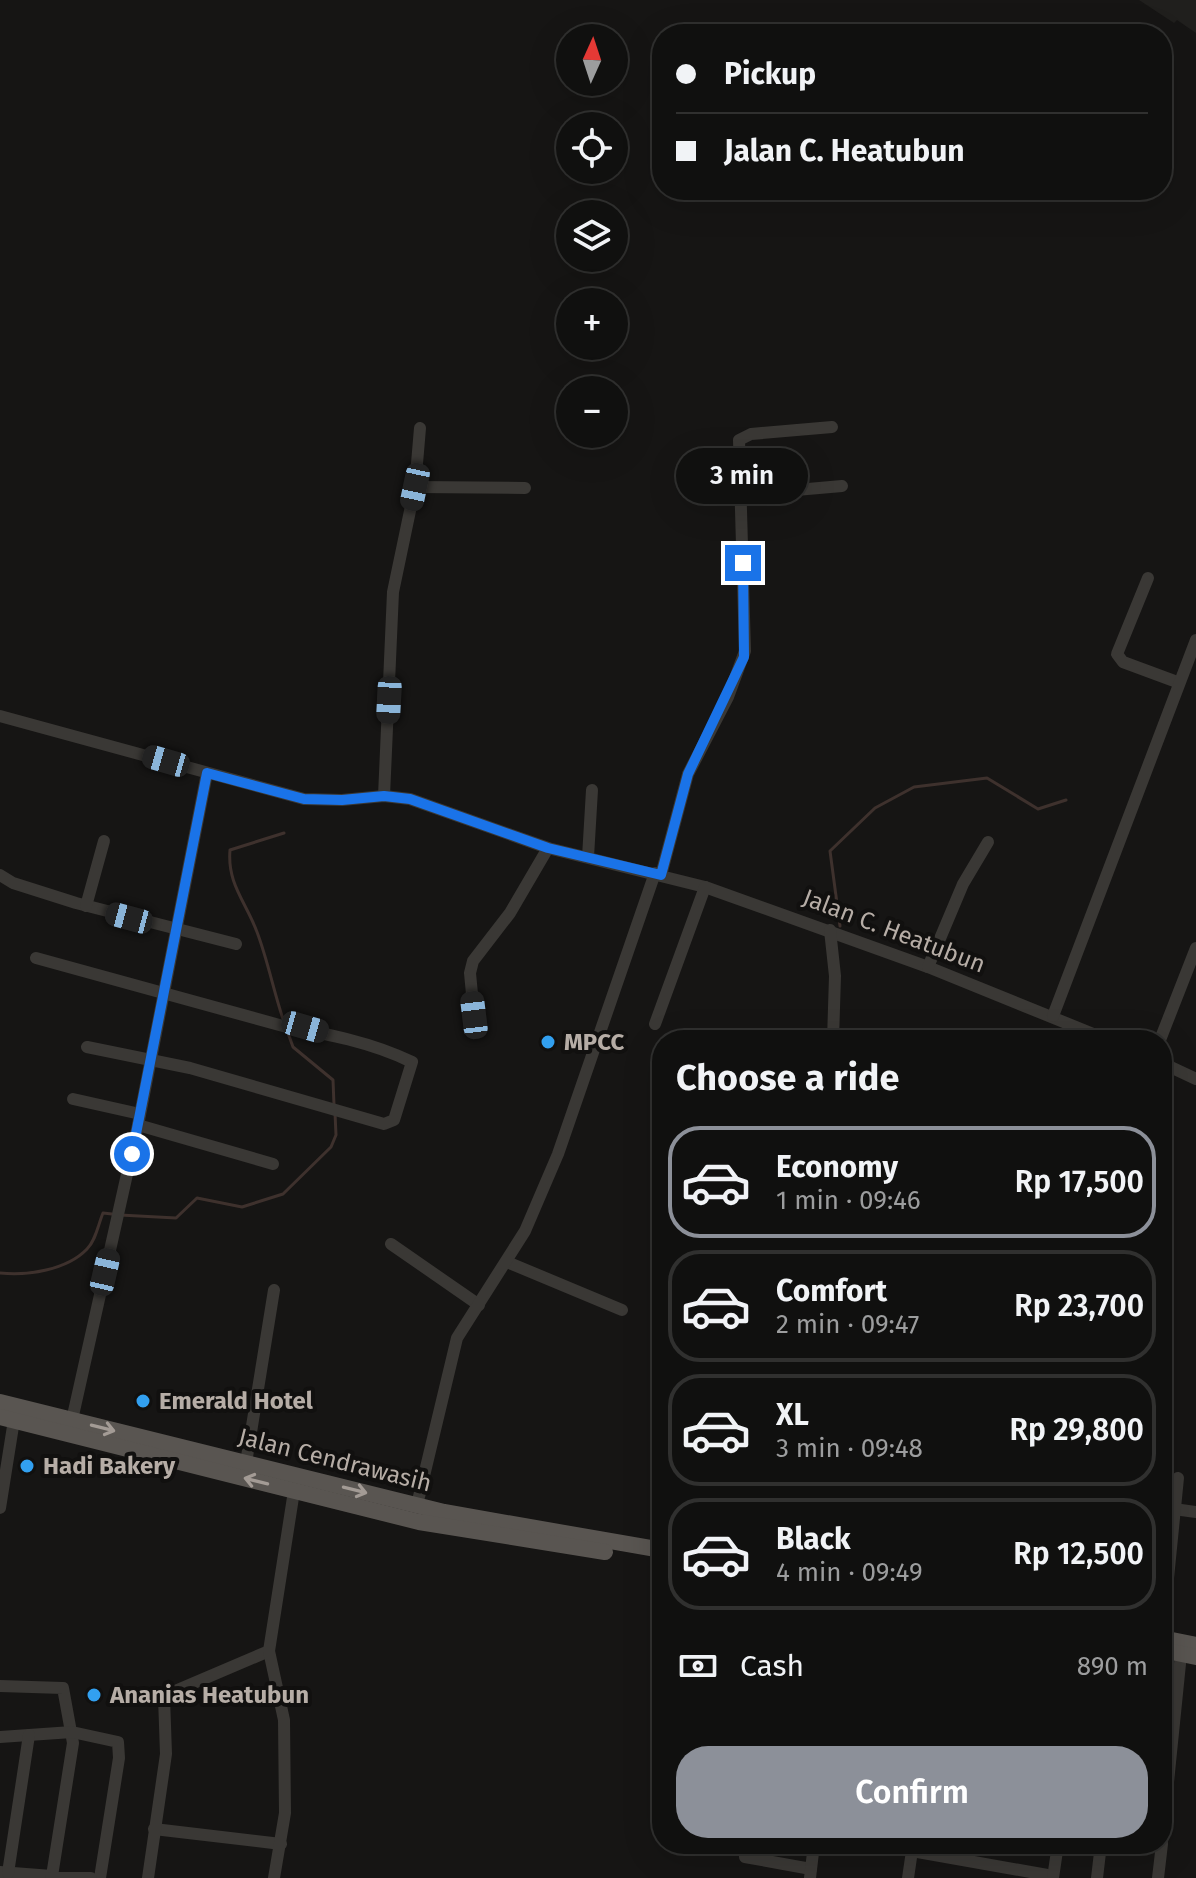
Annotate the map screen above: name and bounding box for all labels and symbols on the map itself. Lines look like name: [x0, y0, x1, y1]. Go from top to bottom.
north arrow: [556, 24, 628, 96]
callout: 3 min: [677, 447, 809, 503]
car: [398, 461, 432, 513]
route end: [725, 545, 761, 581]
car: [376, 675, 402, 725]
car: [140, 743, 192, 779]
street label: Jalan C. Heatubun: [799, 883, 989, 979]
car: [103, 900, 155, 936]
car: [459, 990, 489, 1040]
car: [279, 1009, 331, 1045]
place label: MPCC: [564, 1028, 625, 1056]
marker: MPCC: [539, 1033, 557, 1051]
route start: [114, 1136, 150, 1172]
car: [88, 1246, 122, 1298]
place label: Emerald Hotel: [159, 1387, 314, 1415]
marker: Emerald Hotel: [134, 1392, 152, 1410]
one-way arrow: [89, 1421, 115, 1436]
street label: Jalan Cendrawasih: [235, 1422, 435, 1498]
place label: Hadi Bakery: [43, 1452, 176, 1480]
marker: Hadi Bakery: [18, 1457, 36, 1475]
one-way arrow: [244, 1473, 269, 1488]
one-way arrow: [342, 1483, 368, 1498]
place label: Ananias Heatubun: [109, 1681, 309, 1709]
marker: Ananias Heatubun: [85, 1686, 103, 1704]

